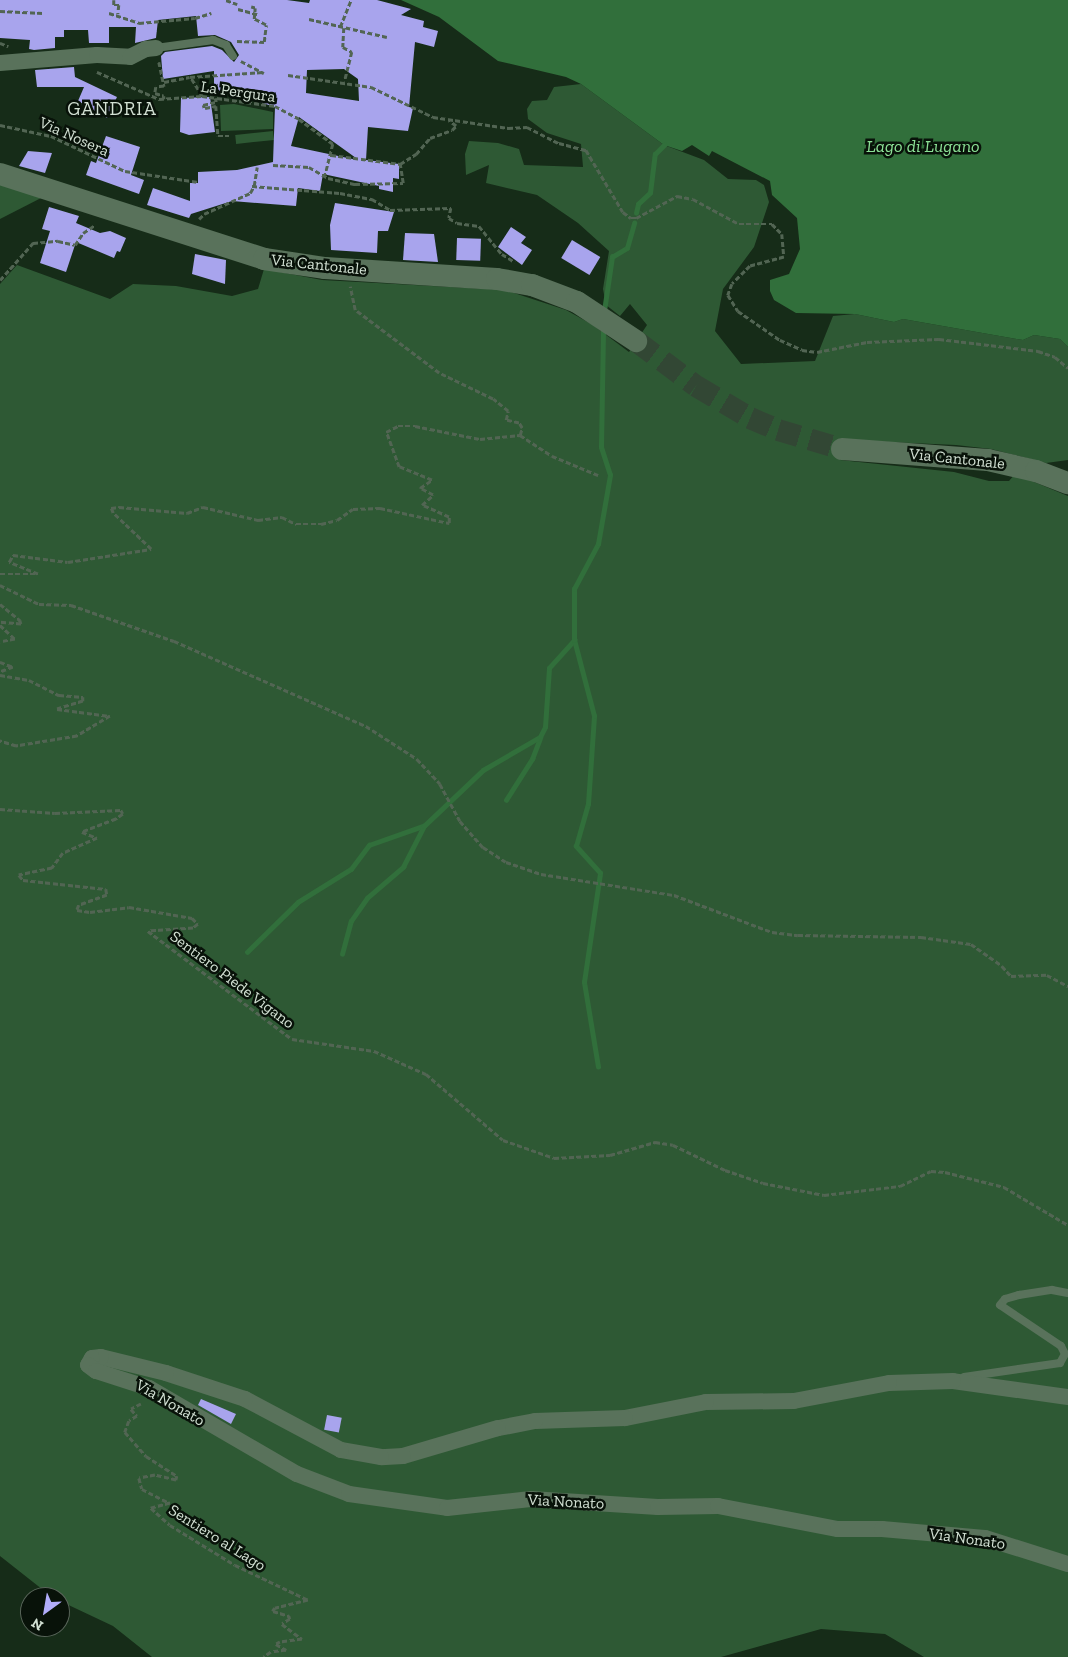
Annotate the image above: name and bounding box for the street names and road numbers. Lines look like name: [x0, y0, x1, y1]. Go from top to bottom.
street label: La Pergura: [199, 77, 277, 107]
street label: Via Nosera: [36, 113, 112, 161]
street label: Via Cantonale: [270, 250, 368, 280]
street label: Via Cantonale: [908, 444, 1006, 474]
street label: Sentiero Piede Vigano: [166, 927, 298, 1033]
street label: Via Nonato: [132, 1376, 208, 1430]
street label: Via Nonato: [527, 1490, 605, 1514]
street label: Sentiero al Lago: [165, 1501, 269, 1575]
street label: Via Nonato: [928, 1524, 1006, 1554]

